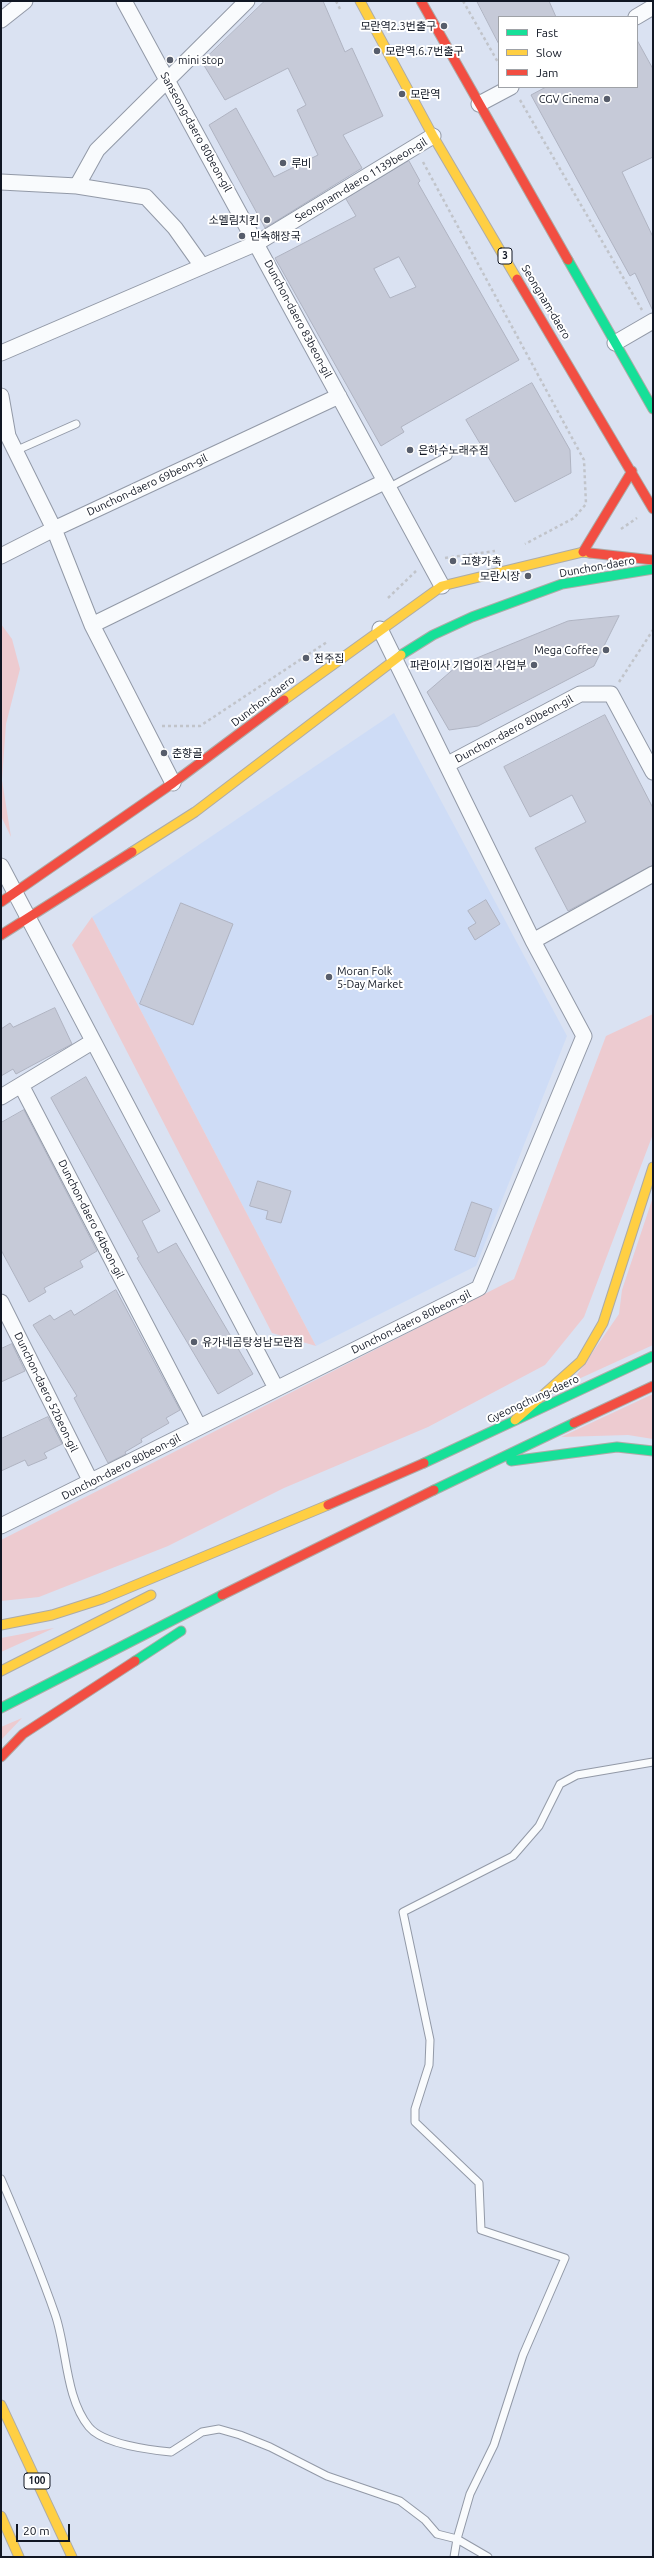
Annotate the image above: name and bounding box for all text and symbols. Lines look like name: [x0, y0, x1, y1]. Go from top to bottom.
legend: [498, 16, 638, 88]
place label: 모란역2.3번출구: [360, 19, 436, 33]
marker: 모란역2.3번출구: [439, 21, 449, 31]
text: Fast: [536, 26, 558, 39]
place label: 모란역.6.7번출구: [385, 44, 464, 58]
marker: 모란역.6.7번출구: [372, 46, 382, 56]
text: Slow: [536, 46, 562, 59]
place label: mini stop: [178, 53, 224, 67]
marker: mini stop: [165, 55, 175, 65]
text: Jam: [536, 66, 558, 79]
street label: Sanseong-daero 80beon-gil: [158, 70, 234, 194]
place label: 모란역: [410, 87, 440, 101]
marker: 모란역: [397, 89, 407, 99]
place label: CGV Cinema: [539, 92, 599, 106]
marker: CGV Cinema: [602, 94, 612, 104]
street label: Seongnam-daero 1139beon-gil: [293, 135, 429, 225]
place label: 루비: [291, 156, 311, 170]
marker: 루비: [278, 158, 288, 168]
place label: 소멜림치킨: [208, 213, 259, 227]
marker: 소멜림치킨: [262, 215, 272, 225]
place label: 민속해장국: [250, 229, 301, 243]
marker: 민속해장국: [237, 231, 247, 241]
road number: 3: [498, 248, 512, 264]
street label: Dunchon-daero 83beon-gil: [261, 258, 335, 380]
street label: Seongnam-daero: [519, 262, 573, 342]
place label: 은하수노래주점: [418, 443, 489, 457]
marker: 은하수노래주점: [405, 445, 415, 455]
street label: Dunchon-daero 69beon-gil: [85, 451, 209, 519]
place label: 고향가축: [461, 554, 501, 568]
street label: Dunchon-daero: [558, 554, 636, 580]
marker: 고향가축: [448, 556, 458, 566]
place label: 모란시장: [480, 569, 520, 583]
marker: 모란시장: [523, 571, 533, 581]
place label: Mega Coffee: [534, 643, 598, 657]
marker: Mega Coffee: [601, 645, 611, 655]
place label: 전주집: [314, 651, 344, 665]
marker: 전주집: [301, 653, 311, 663]
place label: 파란이사 기업이전 사업부: [410, 658, 526, 672]
marker: 파란이사 기업이전 사업부: [529, 660, 539, 670]
street label: Dunchon-daero: [229, 673, 297, 729]
street label: Dunchon-daero 80beon-gil: [453, 692, 575, 766]
place label: 춘향골: [172, 746, 202, 760]
marker: 춘향골: [159, 748, 169, 758]
place label: Moran Folk 5-Day Market: [337, 964, 403, 990]
marker: Moran Folk 5-Day Market: [324, 972, 334, 982]
street label: Dunchon-daero 64beon-gil: [55, 1157, 127, 1281]
street label: Dunchon-daero 80beon-gil: [349, 1287, 473, 1357]
street label: Dunchon-daero 52beon-gil: [11, 1330, 81, 1454]
place label: 유가네곰탕성남모란점: [202, 1335, 303, 1349]
marker: 유가네곰탕성남모란점: [189, 1337, 199, 1347]
street label: Gyeongchung-daero: [485, 1372, 581, 1426]
street label: Dunchon-daero 80beon-gil: [59, 1431, 183, 1503]
road number: 100: [24, 2473, 50, 2489]
scale bar: [18, 2516, 72, 2542]
text: 20 m: [23, 2524, 50, 2537]

